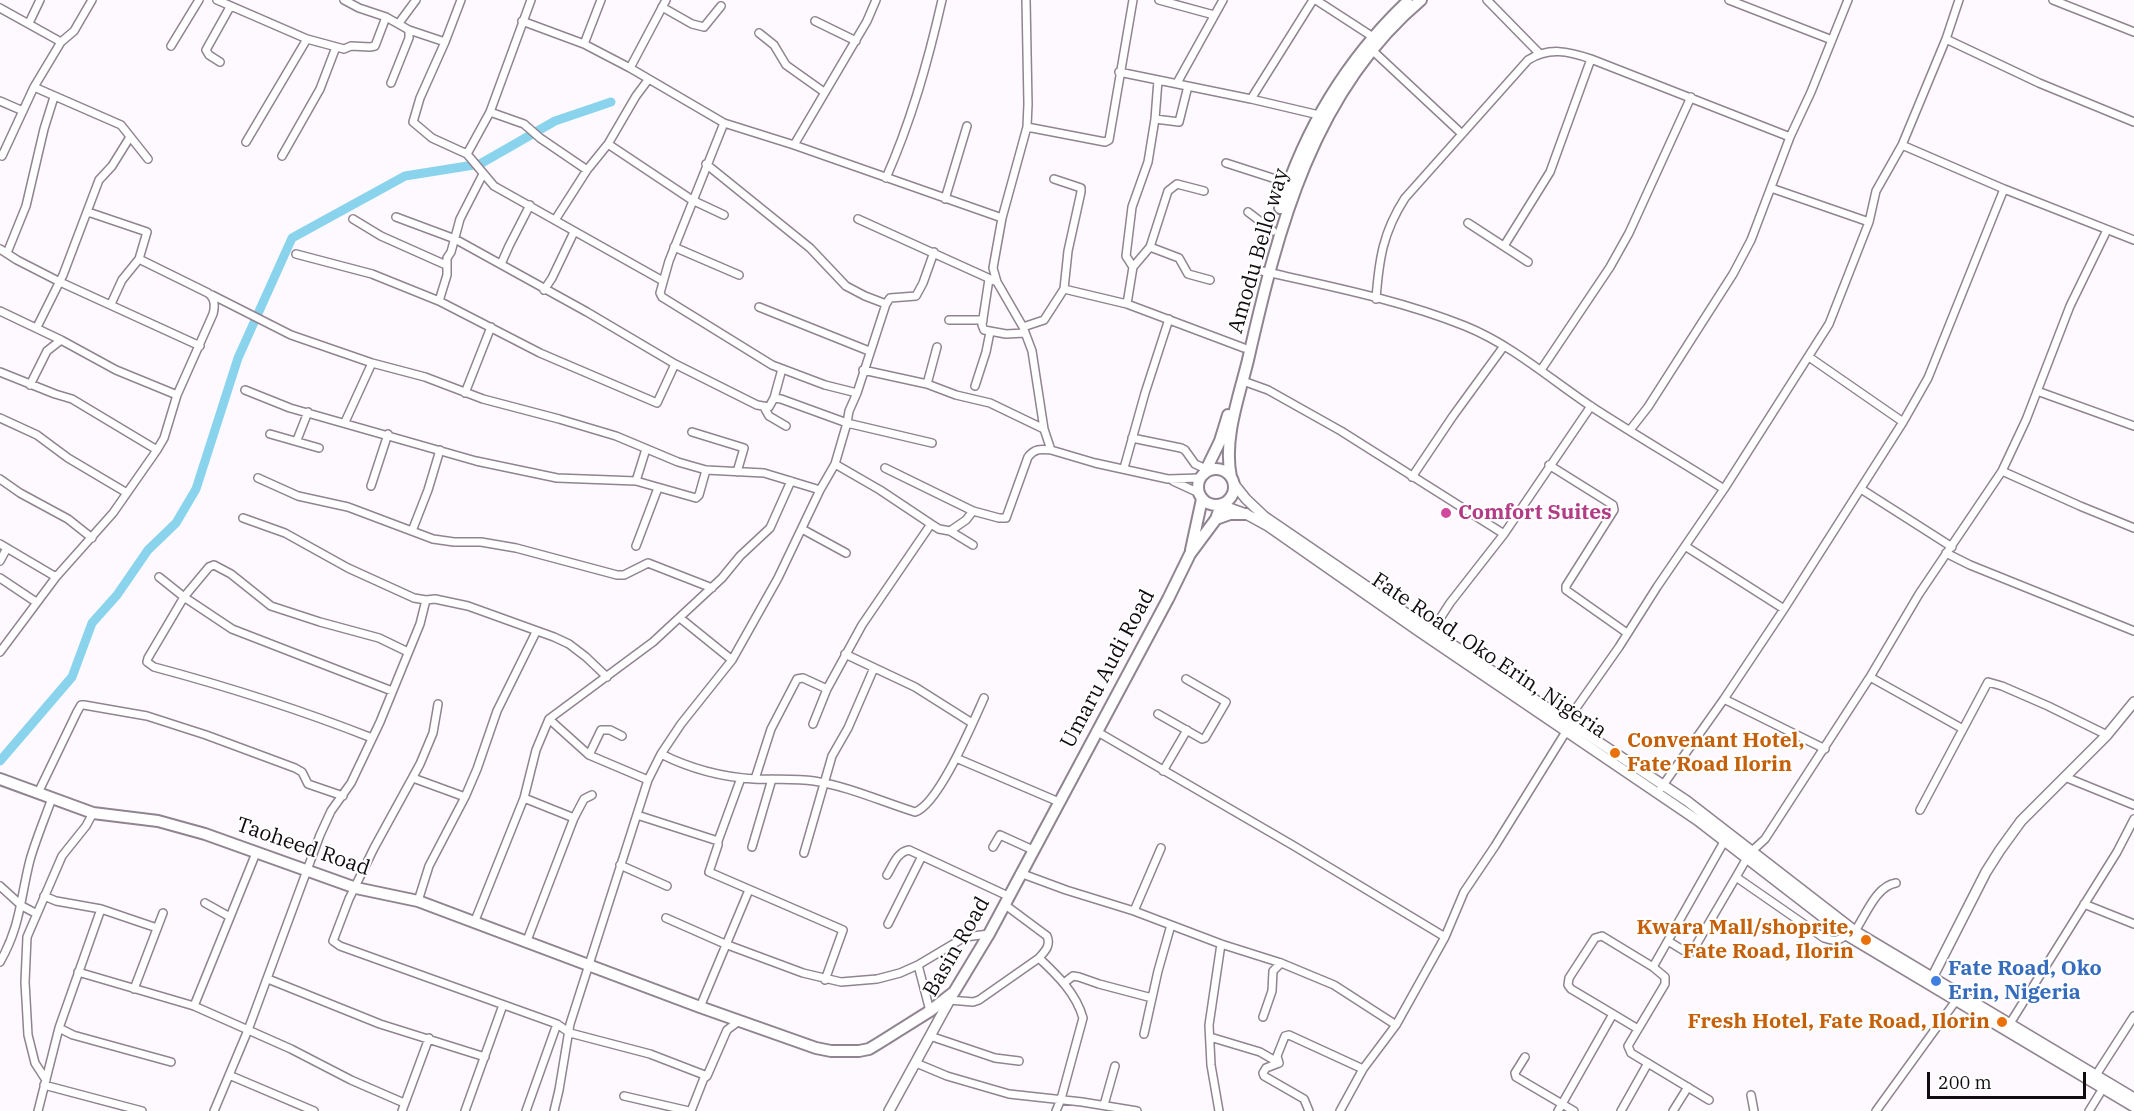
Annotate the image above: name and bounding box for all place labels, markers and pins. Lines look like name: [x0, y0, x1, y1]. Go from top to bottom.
place label: Comfort Suites: [1458, 500, 1612, 526]
marker: Comfort Suites: [1439, 506, 1453, 520]
place label: Convenant Hotel, Fate Road Ilorin: [1627, 728, 1805, 778]
marker: Convenant Hotel, Fate Road Ilorin: [1608, 746, 1622, 760]
place label: Kwara Mall/shoprite, Fate Road, Ilorin: [1636, 915, 1854, 965]
marker: Kwara Mall/shoprite, Fate Road, Ilorin: [1859, 933, 1873, 947]
place label: Fate Road, Oko Erin, Nigeria: [1948, 956, 2102, 1006]
marker: Fate Road, Oko Erin, Nigeria: [1929, 974, 1943, 988]
place label: Fresh Hotel, Fate Road, Ilorin: [1688, 1009, 1990, 1035]
marker: Fresh Hotel, Fate Road, Ilorin: [1995, 1015, 2009, 1029]

